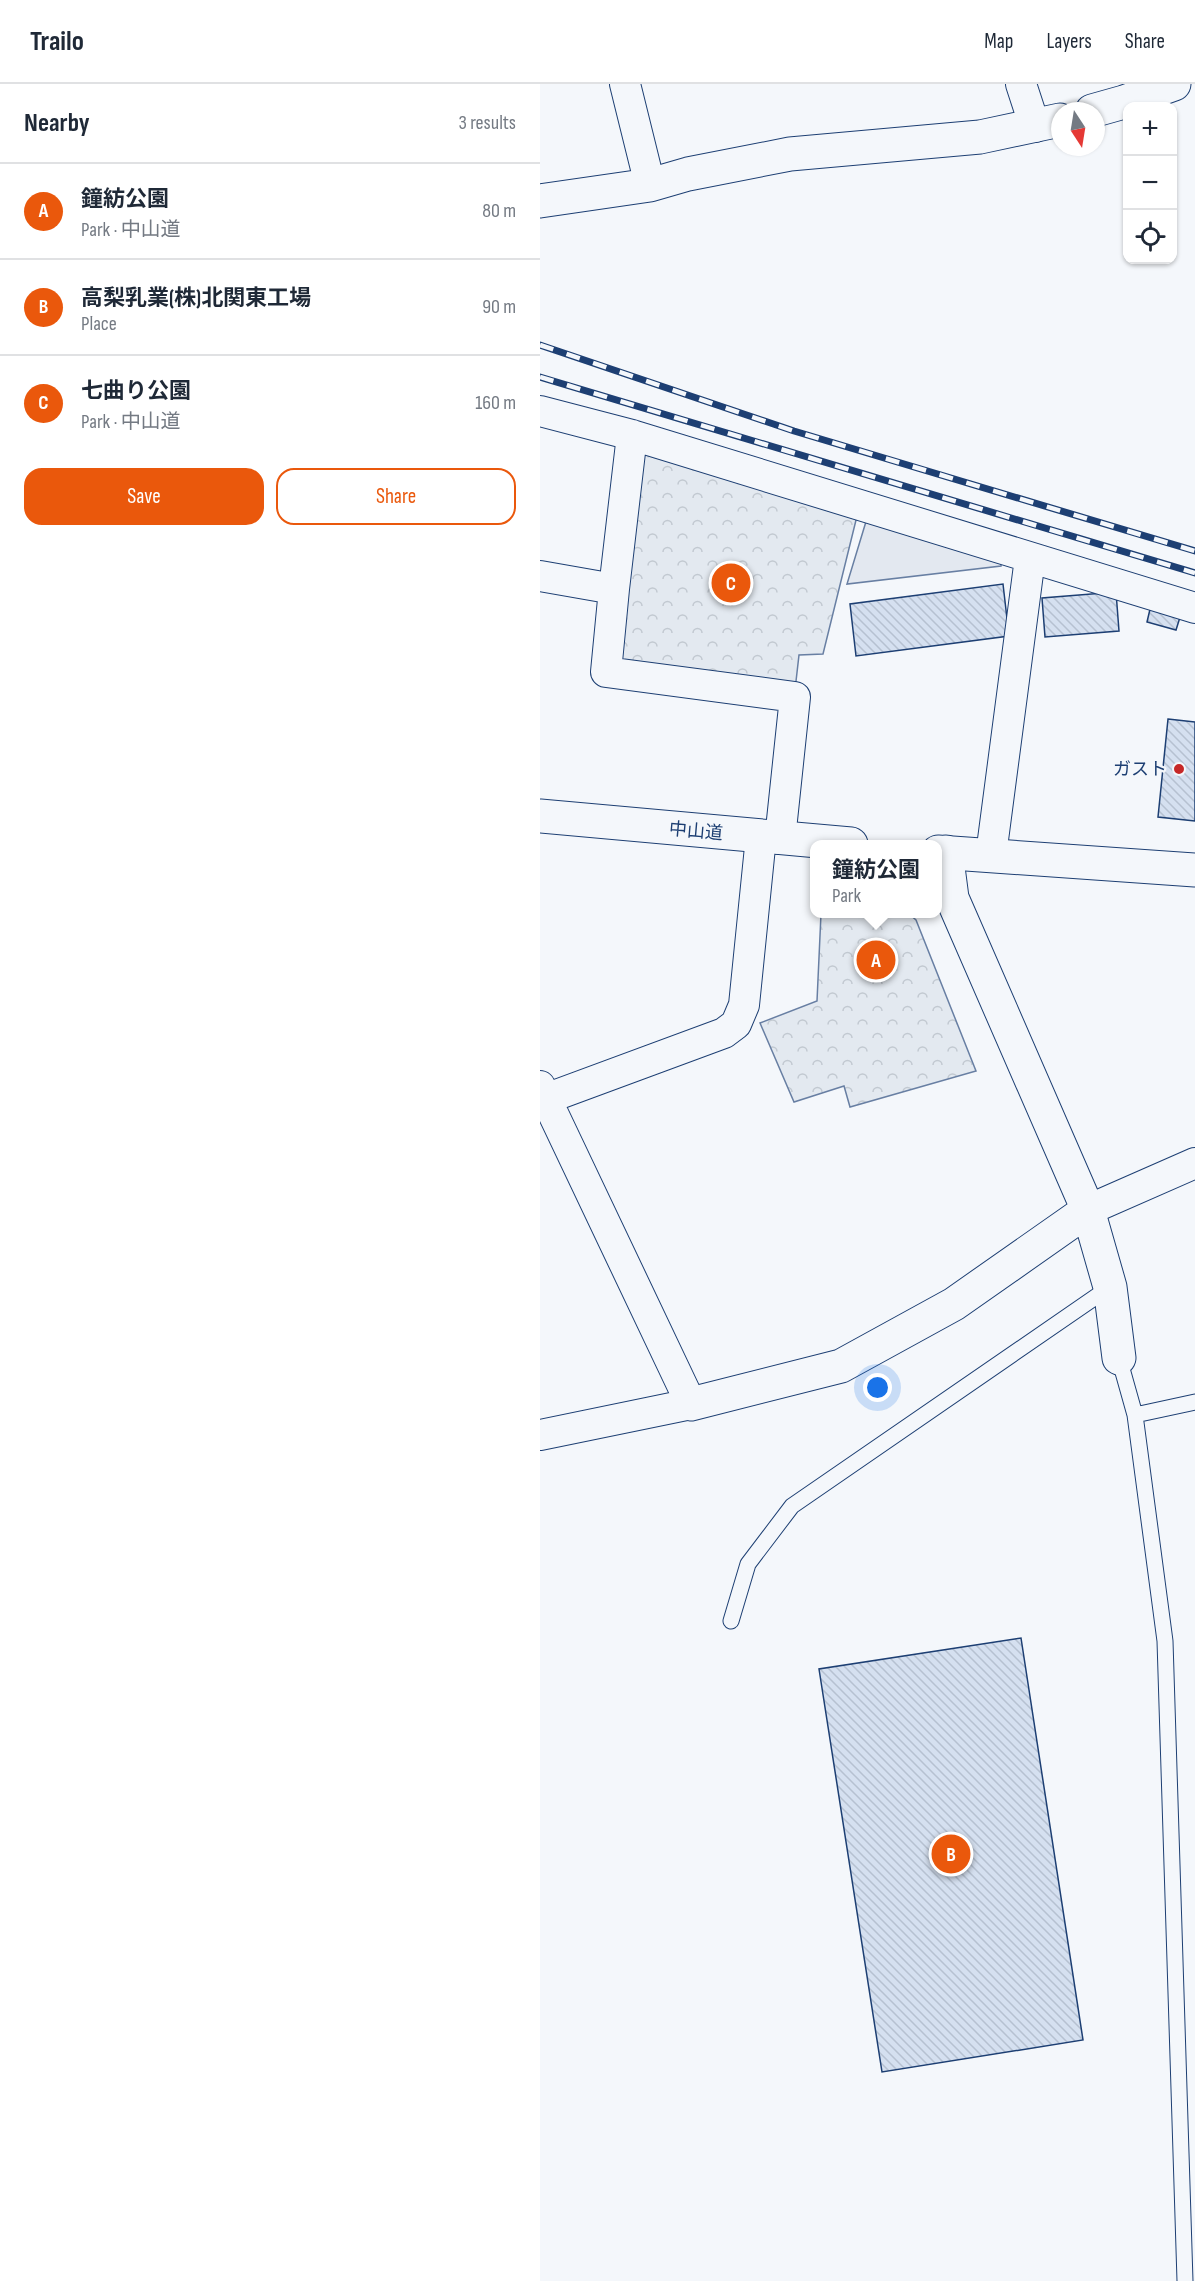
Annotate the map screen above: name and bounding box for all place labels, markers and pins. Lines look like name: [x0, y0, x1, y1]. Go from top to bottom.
pin: C: [712, 560, 750, 606]
place label: ガスト: [1113, 759, 1167, 780]
marker: ガスト: [1172, 762, 1186, 776]
pin: A: [856, 938, 896, 982]
pin: B: [932, 1832, 970, 1876]

